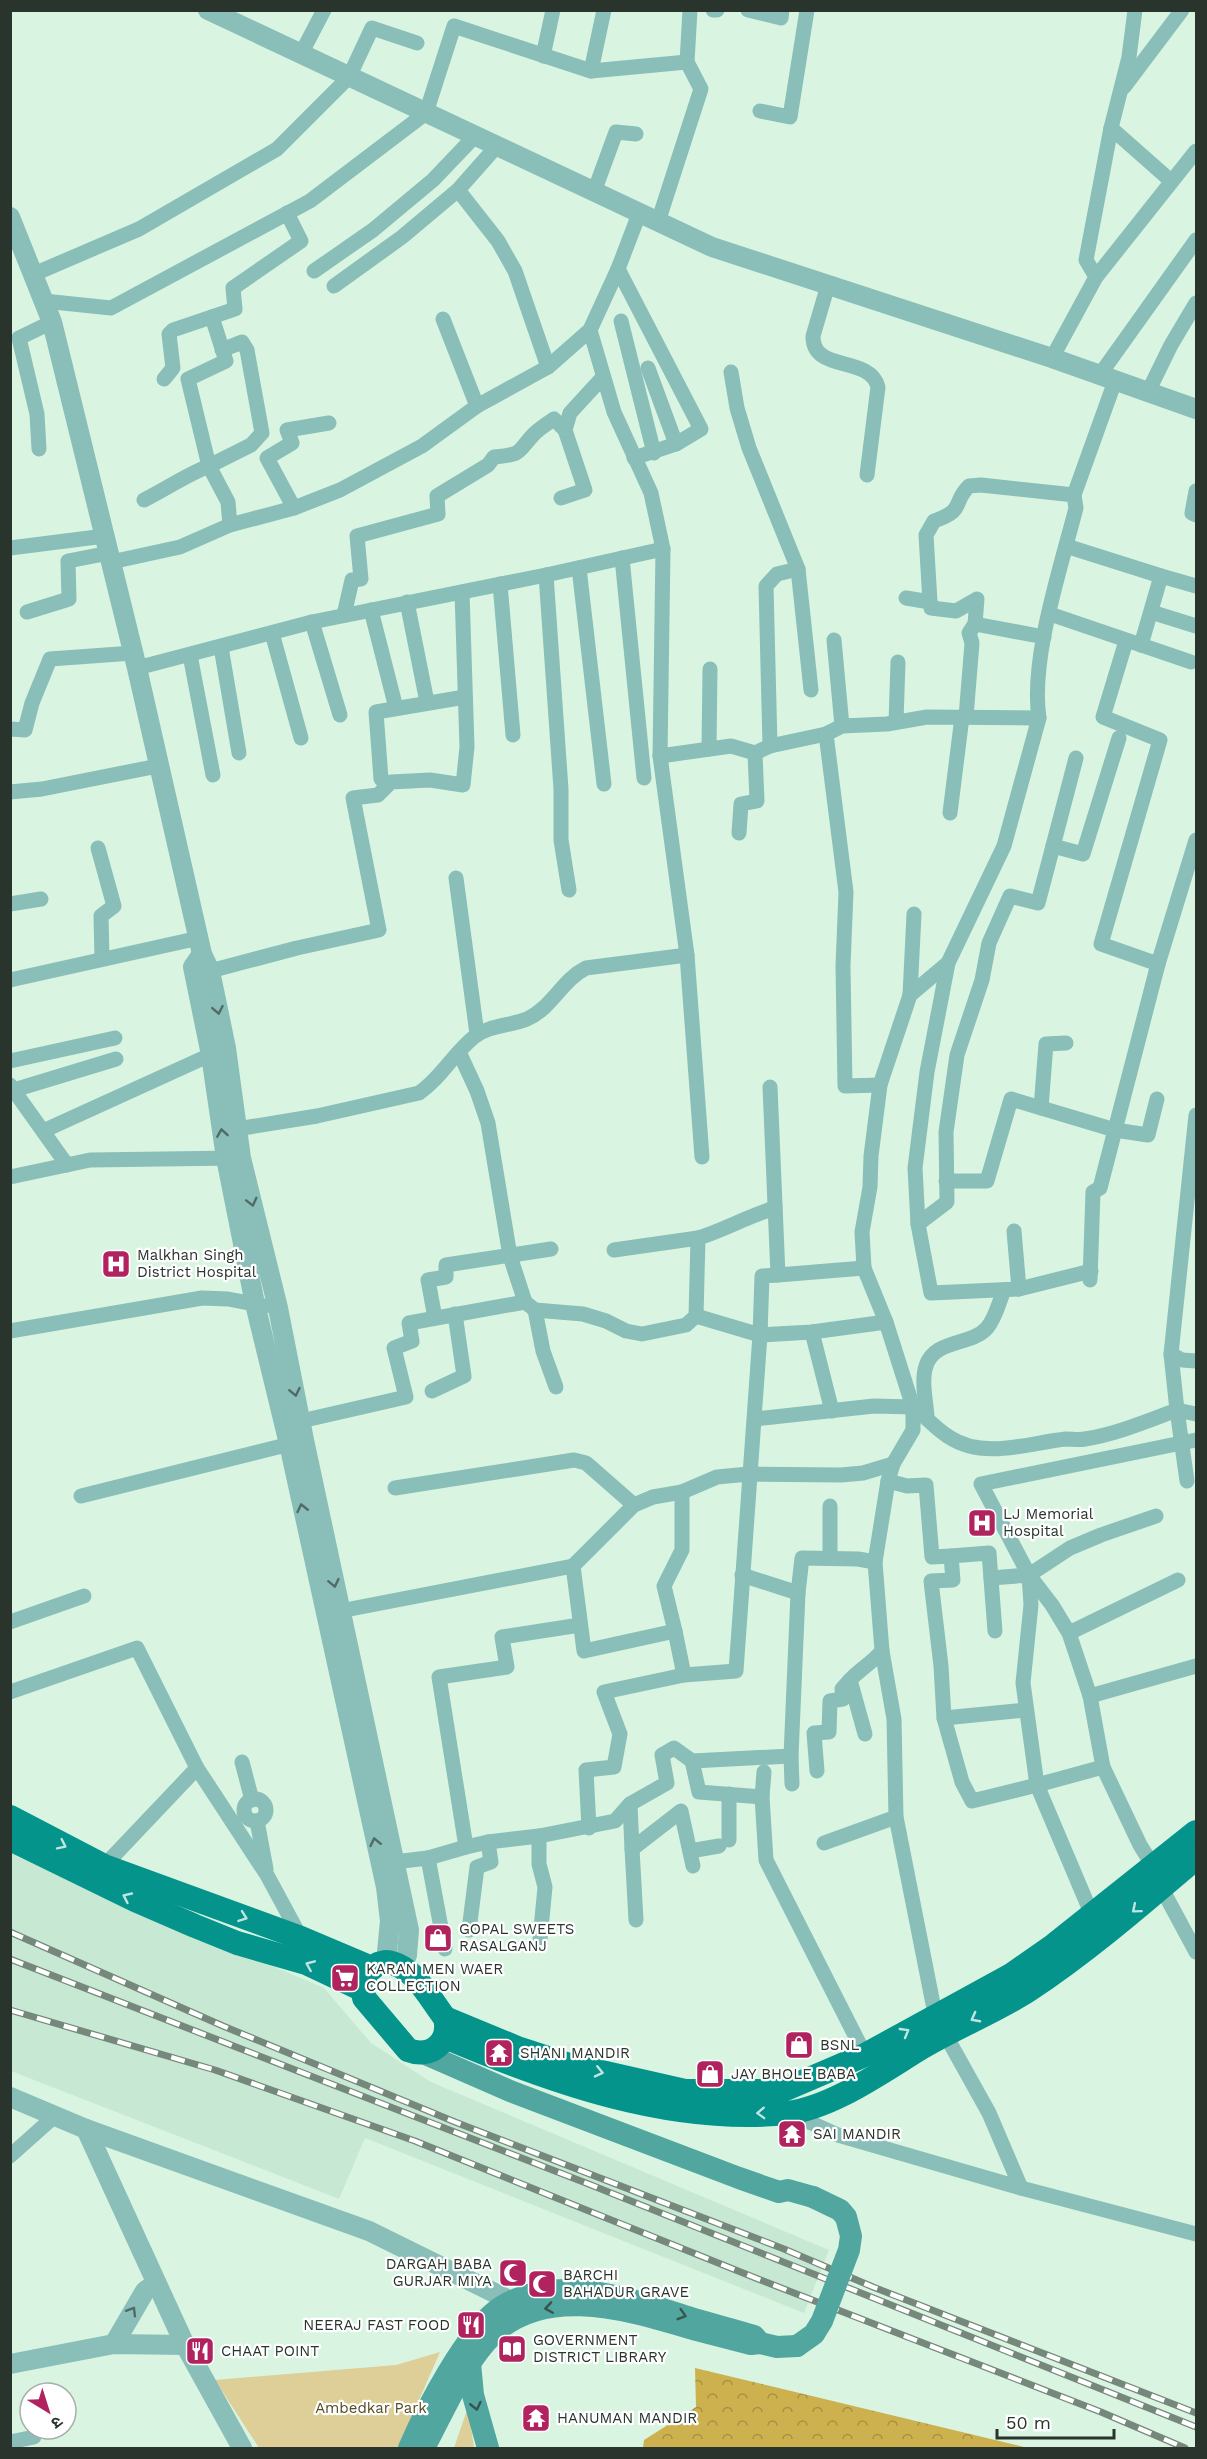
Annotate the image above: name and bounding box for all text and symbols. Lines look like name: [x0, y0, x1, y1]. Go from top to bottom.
one-way arrow: [211, 1004, 224, 1014]
one-way arrow: [217, 1128, 229, 1138]
one-way arrow: [244, 1196, 257, 1206]
place label: Malkhan Singh District Hospital: [137, 1246, 257, 1281]
hospital icon: Malkhan Singh District Hospital: [100, 1248, 132, 1280]
one-way arrow: [288, 1386, 301, 1396]
one-way arrow: [296, 1504, 309, 1514]
place label: LJ Memorial Hospital: [1003, 1505, 1094, 1540]
hospital icon: LJ Memorial Hospital: [966, 1507, 998, 1539]
one-way arrow: [327, 1577, 340, 1587]
one-way arrow: [55, 1838, 66, 1850]
one-way arrow: [369, 1838, 382, 1848]
one-way arrow: [123, 1892, 134, 1904]
one-way arrow: [1132, 1902, 1143, 1913]
one-way arrow: [237, 1909, 248, 1922]
place label: GOPAL SWEETS RASALGANJ: [459, 1920, 574, 1955]
shop icon: GOPAL SWEETS RASALGANJ: [422, 1922, 454, 1954]
one-way arrow: [305, 1960, 316, 1972]
place label: KARAN MEN WAER COLLECTION: [366, 1960, 503, 1995]
supermarket icon: KARAN MEN WAER COLLECTION: [329, 1962, 361, 1994]
one-way arrow: [970, 2011, 981, 2023]
one-way arrow: [899, 2028, 909, 2039]
shop icon: BSNL: [783, 2029, 815, 2061]
place label: BSNL: [820, 2036, 859, 2054]
temple icon: SHANI MANDIR: [483, 2037, 515, 2069]
place label: SHANI MANDIR: [520, 2044, 630, 2062]
shop icon: JAY BHOLE BABA: [694, 2058, 726, 2090]
one-way arrow: [594, 2065, 604, 2078]
place label: JAY BHOLE BABA: [731, 2065, 856, 2083]
one-way arrow: [757, 2107, 766, 2120]
temple icon: SAI MANDIR: [776, 2118, 808, 2150]
place label: SAI MANDIR: [813, 2125, 901, 2143]
place label: DARGAH BABA GURJAR MIYA: [386, 2255, 492, 2290]
mosque icon: DARGAH BABA GURJAR MIYA: [497, 2257, 529, 2289]
place label: BARCHI BAHADUR GRAVE: [563, 2266, 689, 2301]
mosque icon: BARCHI BAHADUR GRAVE: [526, 2268, 558, 2300]
one-way arrow: [544, 2301, 554, 2314]
one-way arrow: [125, 2307, 137, 2317]
one-way arrow: [676, 2308, 687, 2320]
restaurant icon: NEERAJ FAST FOOD: [455, 2309, 487, 2341]
place label: NEERAJ FAST FOOD: [303, 2316, 450, 2334]
place label: GOVERNMENT DISTRICT LIBRARY: [533, 2331, 667, 2366]
library icon: GOVERNMENT DISTRICT LIBRARY: [496, 2333, 528, 2365]
restaurant icon: CHAAT POINT: [184, 2335, 216, 2367]
place label: CHAAT POINT: [221, 2342, 319, 2360]
north arrow: [18, 2381, 78, 2441]
park label: Ambedkar Park: [315, 2399, 427, 2417]
one-way arrow: [469, 2401, 482, 2411]
temple icon: HANUMAN MANDIR: [520, 2402, 552, 2434]
scale bar: [997, 2402, 1114, 2440]
place label: HANUMAN MANDIR: [557, 2409, 697, 2427]
text: उ: [47, 2412, 66, 2433]
text: 50 m: [1006, 2412, 1051, 2433]

